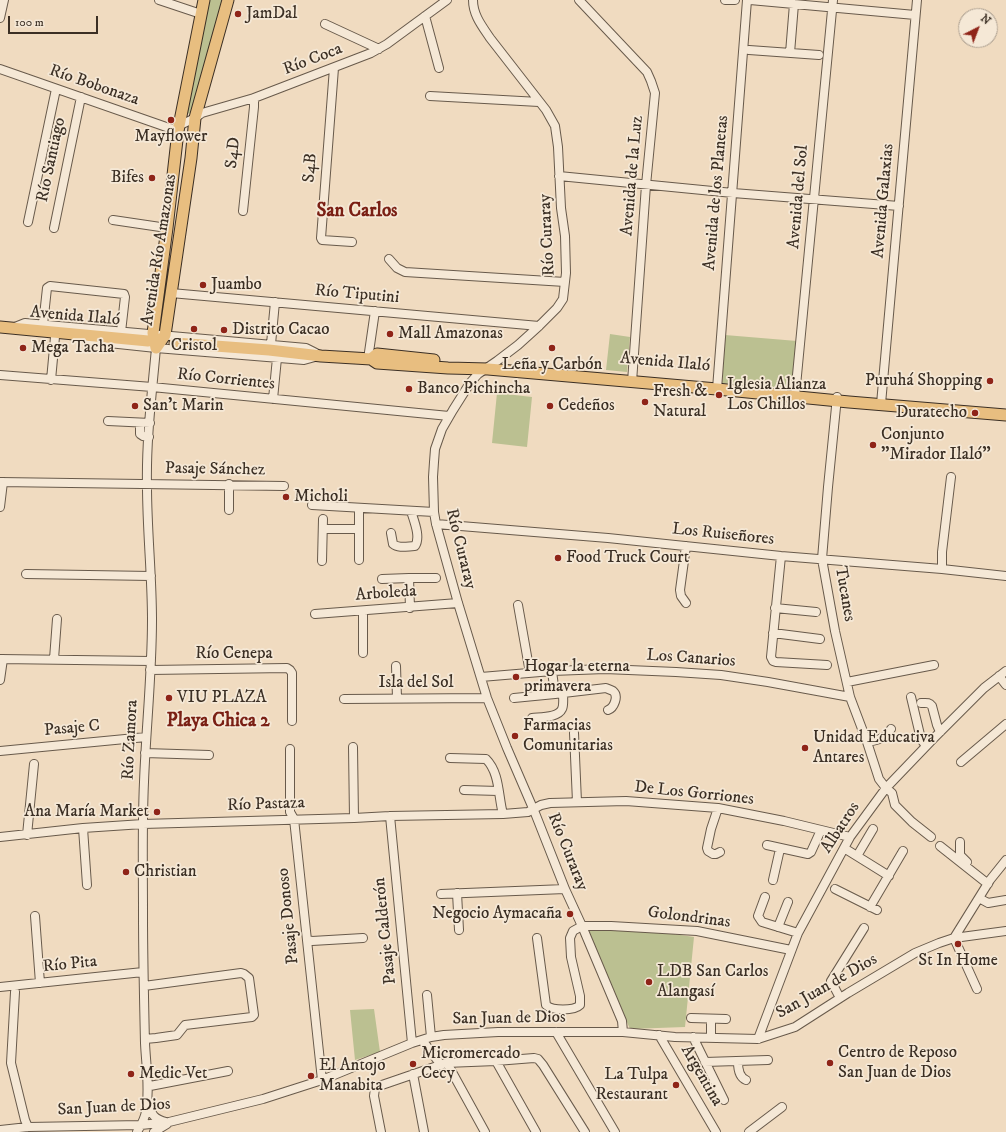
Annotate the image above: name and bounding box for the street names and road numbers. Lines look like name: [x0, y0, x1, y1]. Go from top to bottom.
street label: Río Coca: [281, 39, 345, 81]
street label: Río Bobonaza: [46, 61, 142, 111]
street label: Avenida de la Luz: [618, 115, 648, 237]
street label: Avenida de los Planetas: [700, 115, 734, 271]
street label: Río Santiago: [33, 116, 71, 204]
street label: S4D: [222, 136, 246, 170]
street label: Avenida Galaxias: [869, 143, 899, 259]
street label: Avenida del Sol: [784, 144, 814, 250]
street label: S4B: [300, 152, 322, 184]
street label: Avenida Río Amazonas: [138, 173, 182, 327]
street label: Río Curaray: [536, 193, 560, 277]
street label: Río Tiputini: [314, 281, 400, 309]
street label: Avenida Ilaló: [29, 303, 121, 331]
street label: Avenida Ilaló: [619, 349, 711, 377]
street label: Río Corrientes: [176, 365, 276, 395]
street label: Pasaje Sánchez: [165, 459, 265, 481]
street label: Río Curaray: [440, 507, 480, 591]
street label: Los Ruiseñores: [671, 519, 775, 551]
street label: Tucanes: [829, 565, 859, 623]
street label: Arboleda: [355, 582, 417, 606]
street label: Río Cenepa: [195, 644, 273, 664]
street label: Los Canarios: [646, 646, 736, 672]
street label: Isla del Sol: [378, 673, 454, 693]
street label: Río Zamora: [119, 699, 143, 781]
street label: Pasaje C: [43, 716, 101, 742]
street label: De Los Gorriones: [633, 778, 755, 810]
street label: Río Pastaza: [227, 793, 305, 817]
street label: Albatros: [817, 799, 865, 857]
street label: Río Curaray: [542, 810, 592, 894]
street label: Pasaje Donoso: [274, 867, 304, 965]
street label: Pasaje Calderón: [370, 877, 402, 985]
street label: Golondrinas: [646, 903, 732, 933]
street label: San Juan de Dios: [773, 950, 881, 1024]
street label: Río Pita: [42, 952, 98, 978]
street label: San Juan de Dios: [452, 1008, 566, 1030]
street label: Argentina: [675, 1042, 727, 1110]
street label: San Juan de Dios: [57, 1095, 171, 1121]

